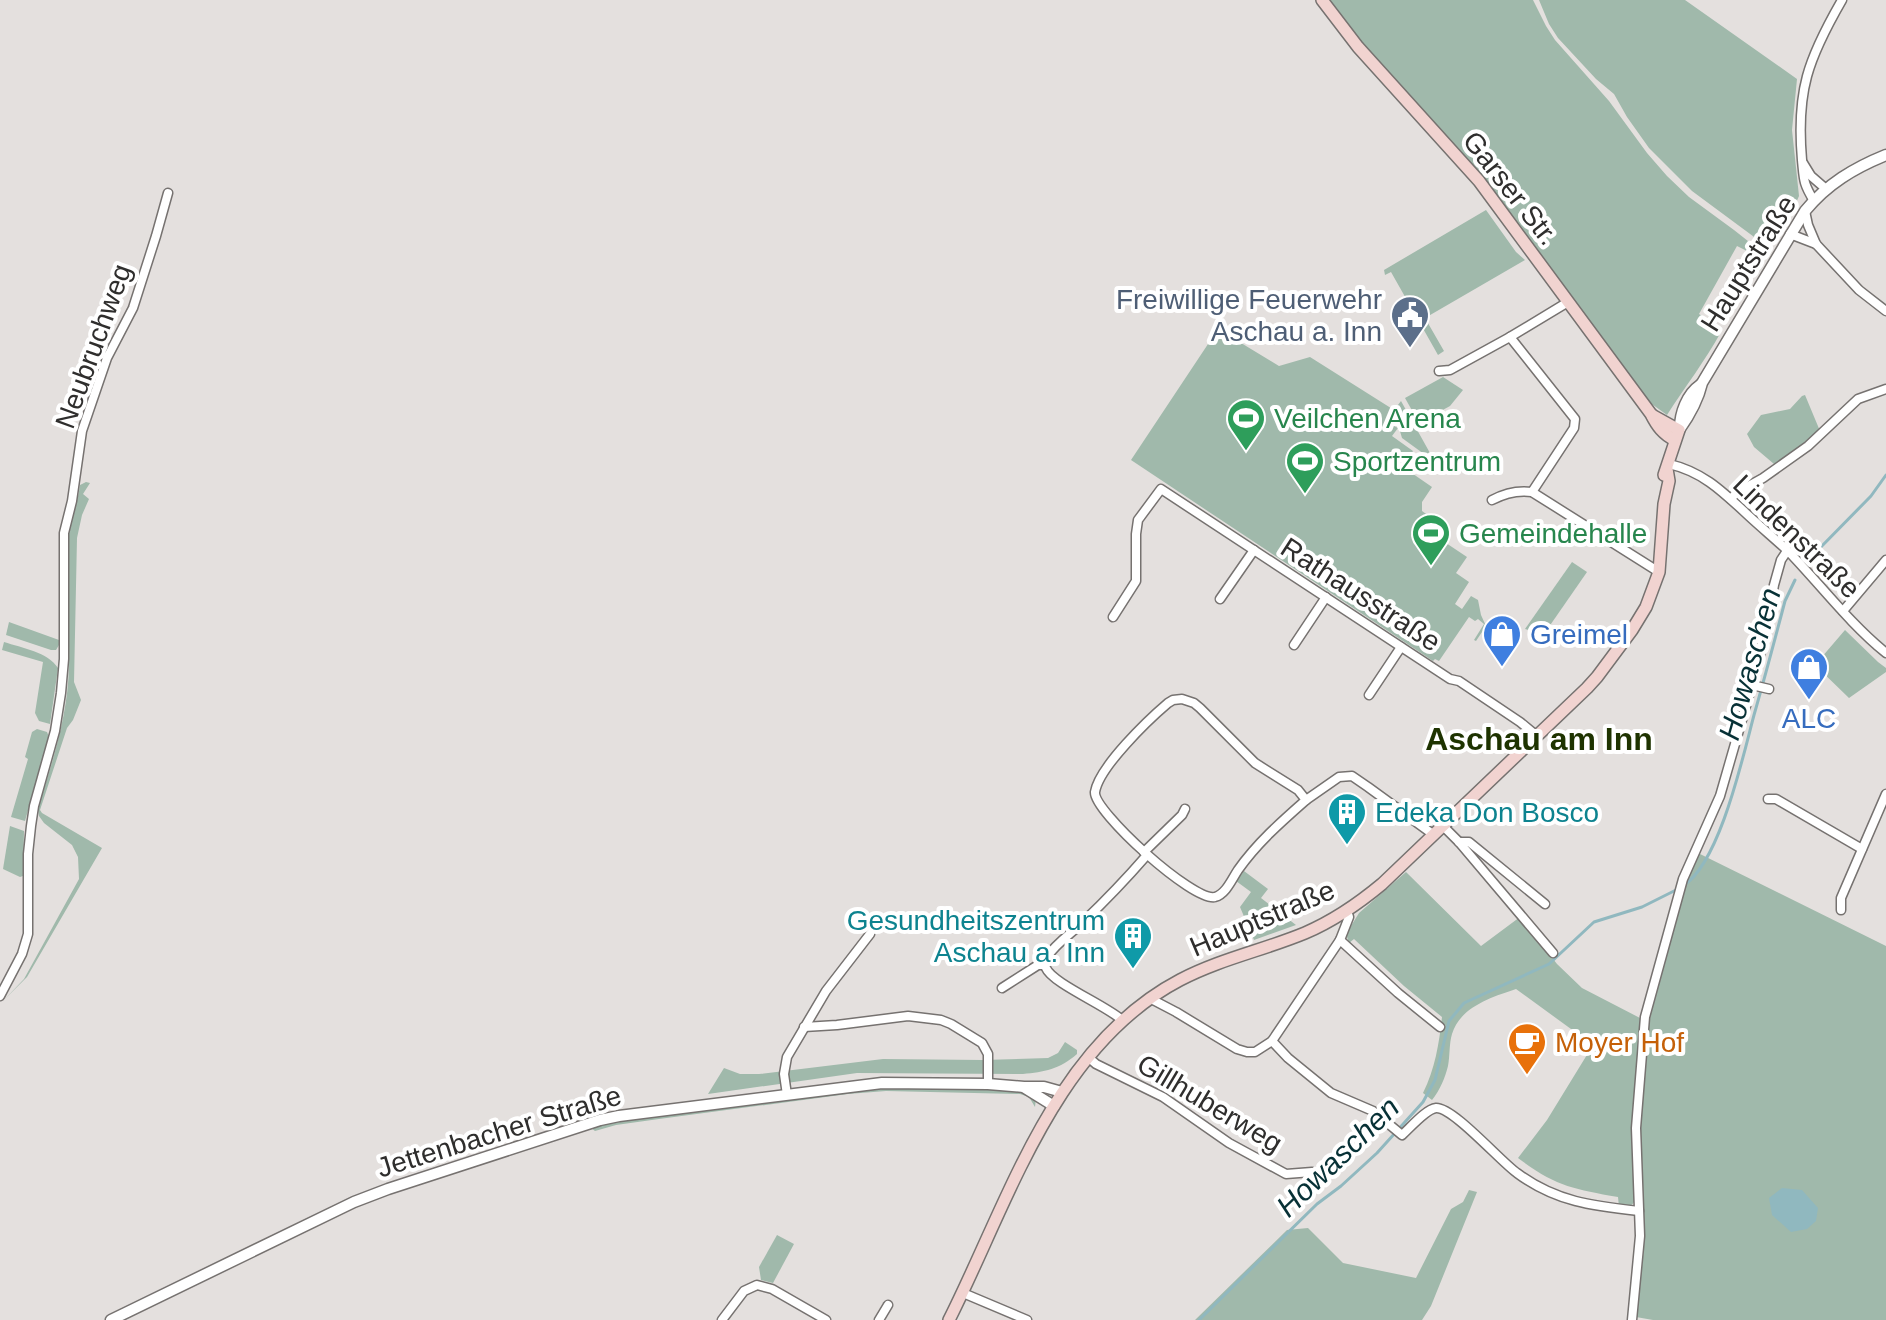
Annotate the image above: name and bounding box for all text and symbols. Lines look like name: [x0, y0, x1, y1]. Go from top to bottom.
street label: Garser Str.: [1457, 125, 1564, 251]
street label: Hauptstraße: [1694, 190, 1802, 337]
street label: Neubruchweg: [49, 260, 138, 433]
place label: Freiwillige Feuerwehr Aschau a. Inn: [1116, 284, 1382, 347]
public building icon: Freiwillige Feuerwehr Aschau a. Inn: [1389, 294, 1431, 349]
sports icon: Veilchen Arena: [1225, 397, 1267, 452]
place label: Veilchen Arena: [1274, 403, 1461, 434]
sports icon: Sportzentrum: [1284, 440, 1326, 495]
place label: Sportzentrum: [1333, 446, 1501, 477]
street label: Lindenstraße: [1727, 468, 1866, 604]
sports icon: Gemeindehalle: [1410, 512, 1452, 567]
place label: Gemeindehalle: [1459, 518, 1647, 549]
street label: Rathausstraße: [1275, 531, 1446, 657]
water label: Howaschen: [1712, 584, 1787, 744]
shop icon: Greimel: [1481, 613, 1523, 668]
place label: Greimel: [1530, 619, 1628, 650]
shop icon: ALC: [1788, 646, 1830, 701]
place label: ALC: [1782, 703, 1836, 734]
district label: Aschau am Inn: [1425, 721, 1653, 757]
building icon: Edeka Don Bosco: [1326, 791, 1368, 846]
place label: Edeka Don Bosco: [1375, 797, 1599, 828]
street label: Hauptstraße: [1185, 874, 1339, 963]
place label: Gesundheitszentrum Aschau a. Inn: [847, 905, 1105, 968]
building icon: Gesundheitszentrum Aschau a. Inn: [1112, 915, 1154, 970]
cafe icon: Moyer Hof: [1506, 1021, 1548, 1076]
place label: Moyer Hof: [1555, 1027, 1684, 1058]
street label: Gillhuberweg: [1132, 1048, 1288, 1159]
street label: Jettenbacher Straße: [373, 1080, 625, 1183]
water label: Howaschen: [1270, 1090, 1405, 1223]

